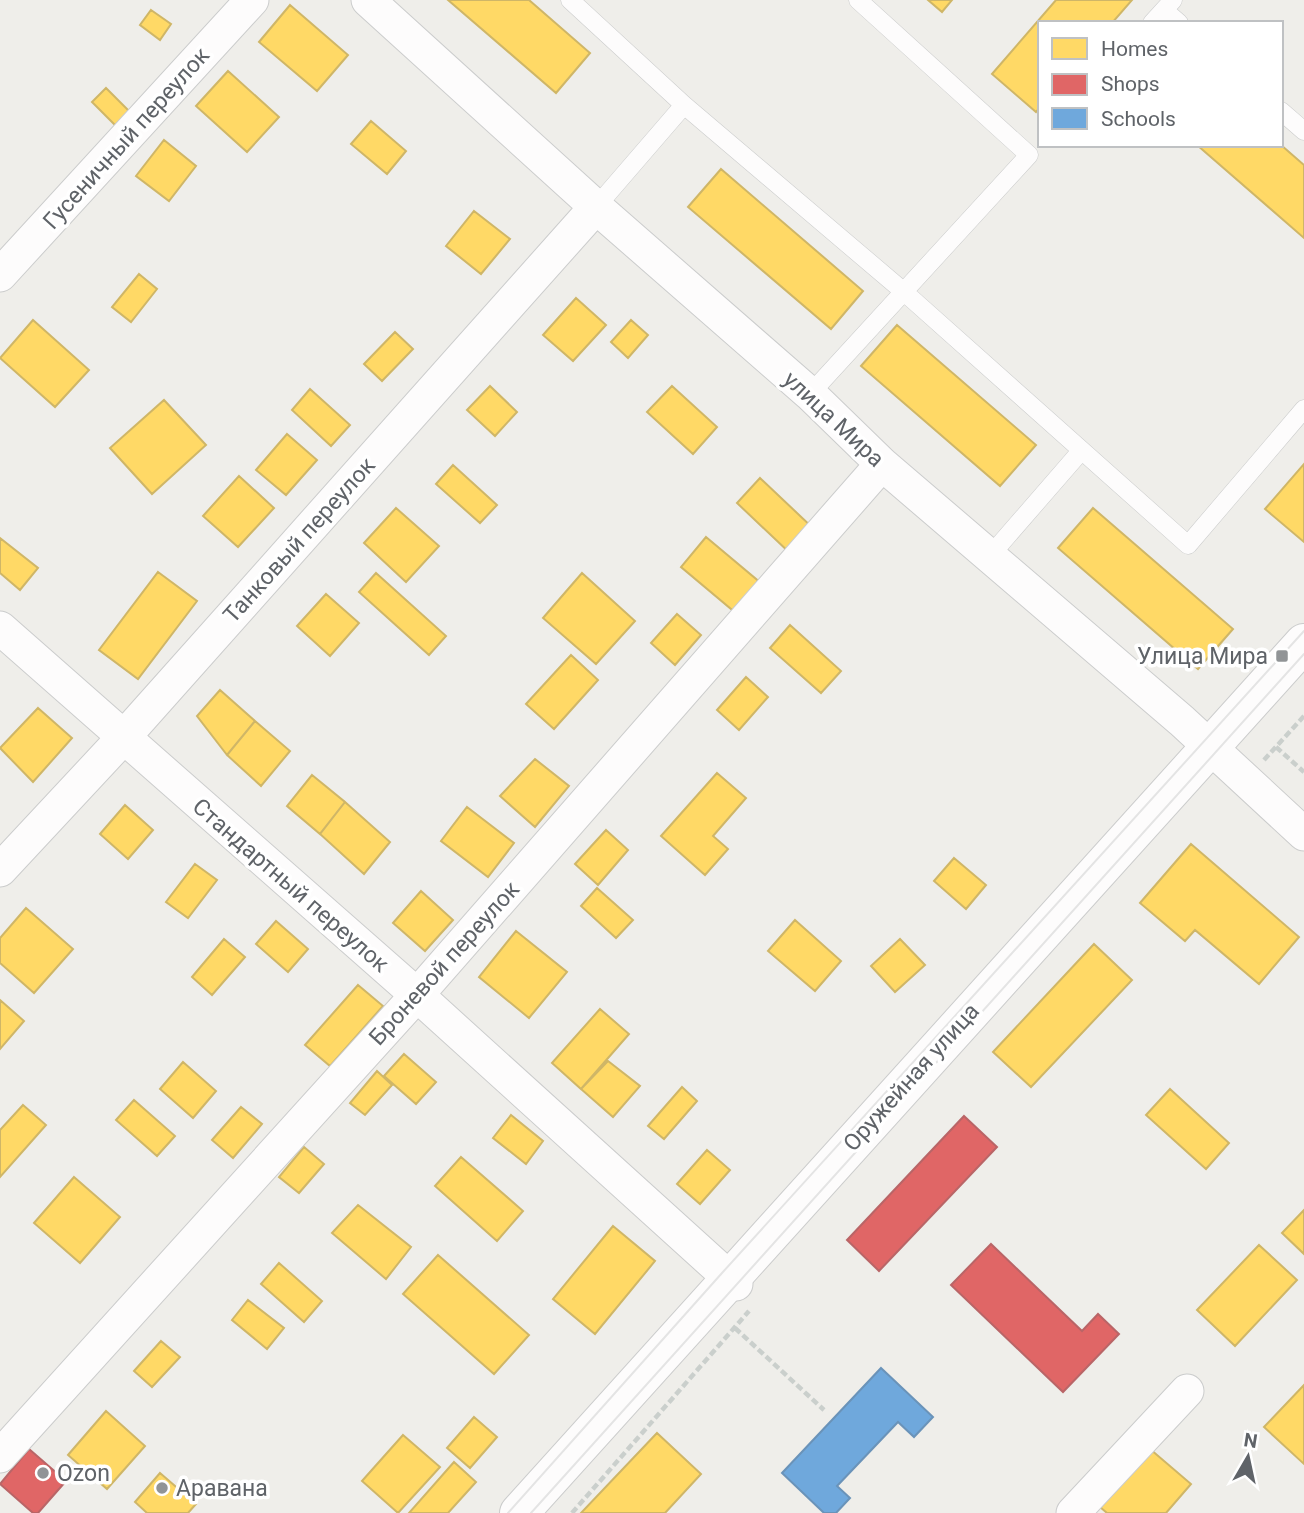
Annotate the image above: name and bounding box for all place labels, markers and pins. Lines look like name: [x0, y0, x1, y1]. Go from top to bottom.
place label: Улица Мира: [1137, 643, 1268, 670]
marker: Улица Мира: [1274, 648, 1290, 664]
place label: Ozon: [57, 1460, 110, 1487]
marker: Ozon: [35, 1465, 51, 1481]
place label: Аравана: [176, 1475, 268, 1502]
marker: Аравана: [154, 1480, 170, 1496]

